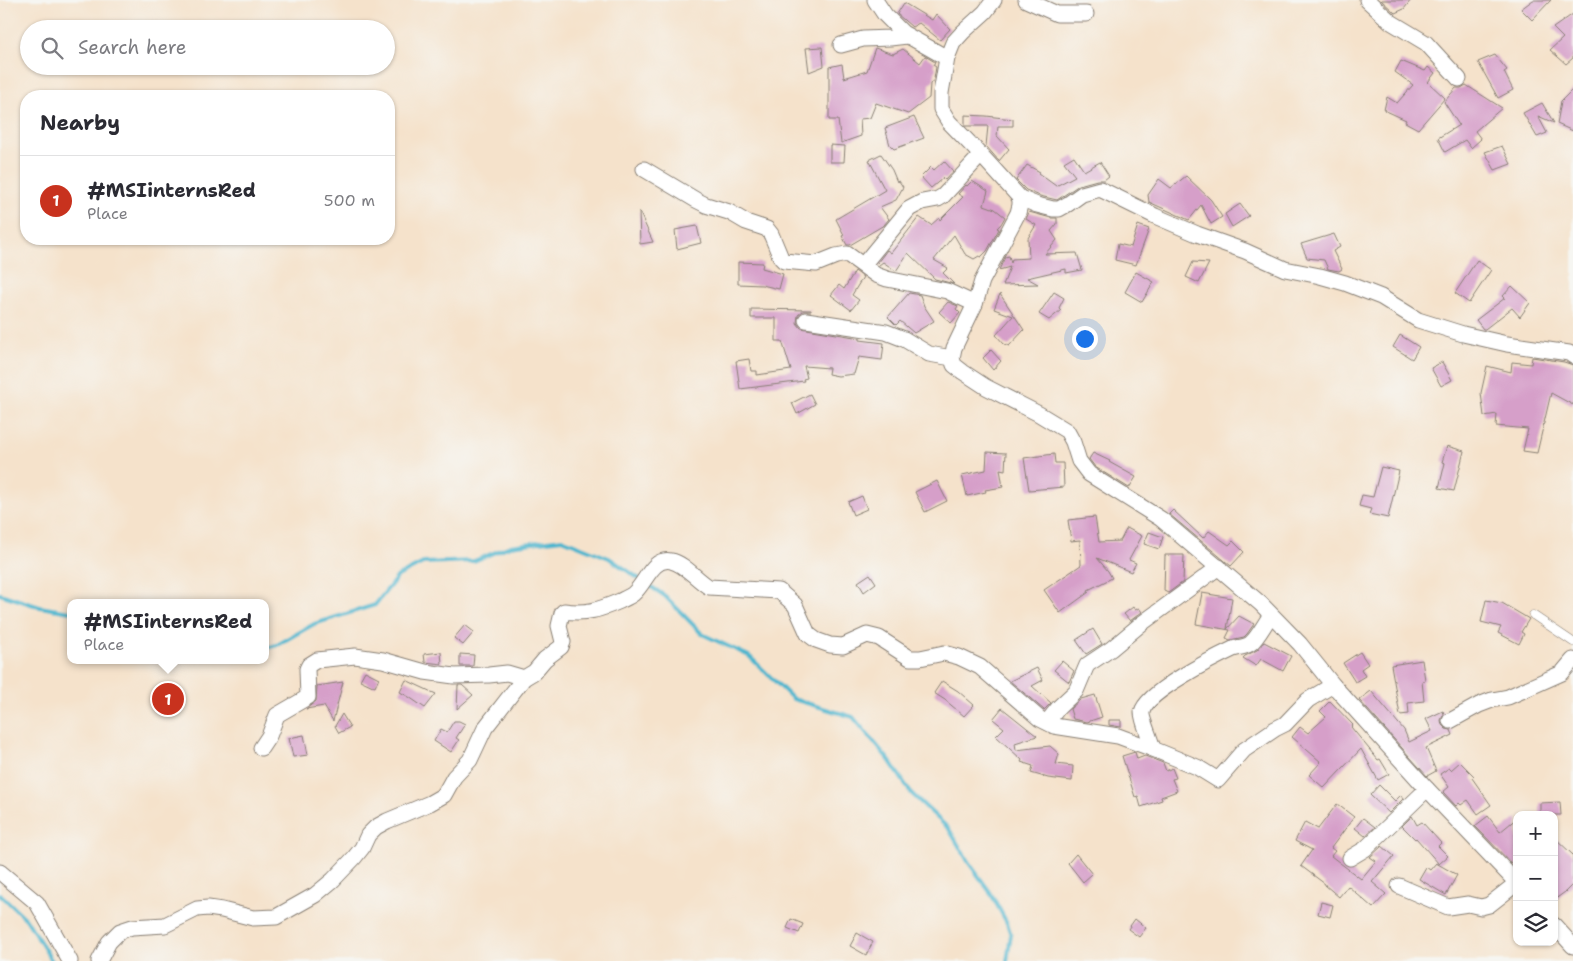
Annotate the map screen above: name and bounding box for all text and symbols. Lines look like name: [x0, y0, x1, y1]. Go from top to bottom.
search box: [20, 20, 395, 75]
icon: search: [38, 34, 66, 62]
text: Search here: [78, 35, 187, 60]
text: Nearby: [40, 109, 120, 137]
text: #MSIinternsRed: [87, 178, 256, 203]
text: 1: [52, 190, 60, 211]
text: 500 m: [324, 190, 375, 211]
text: Place: [87, 203, 128, 224]
your location: [1072, 326, 1098, 352]
popup: [67, 599, 269, 664]
text: #MSIinternsRed: [84, 609, 252, 634]
text: Place: [84, 634, 124, 655]
pin: 1: [152, 680, 184, 718]
map controls: [1513, 811, 1558, 946]
button: +: [1513, 811, 1558, 856]
button: −: [1513, 856, 1558, 901]
button: layers: [1513, 901, 1558, 946]

